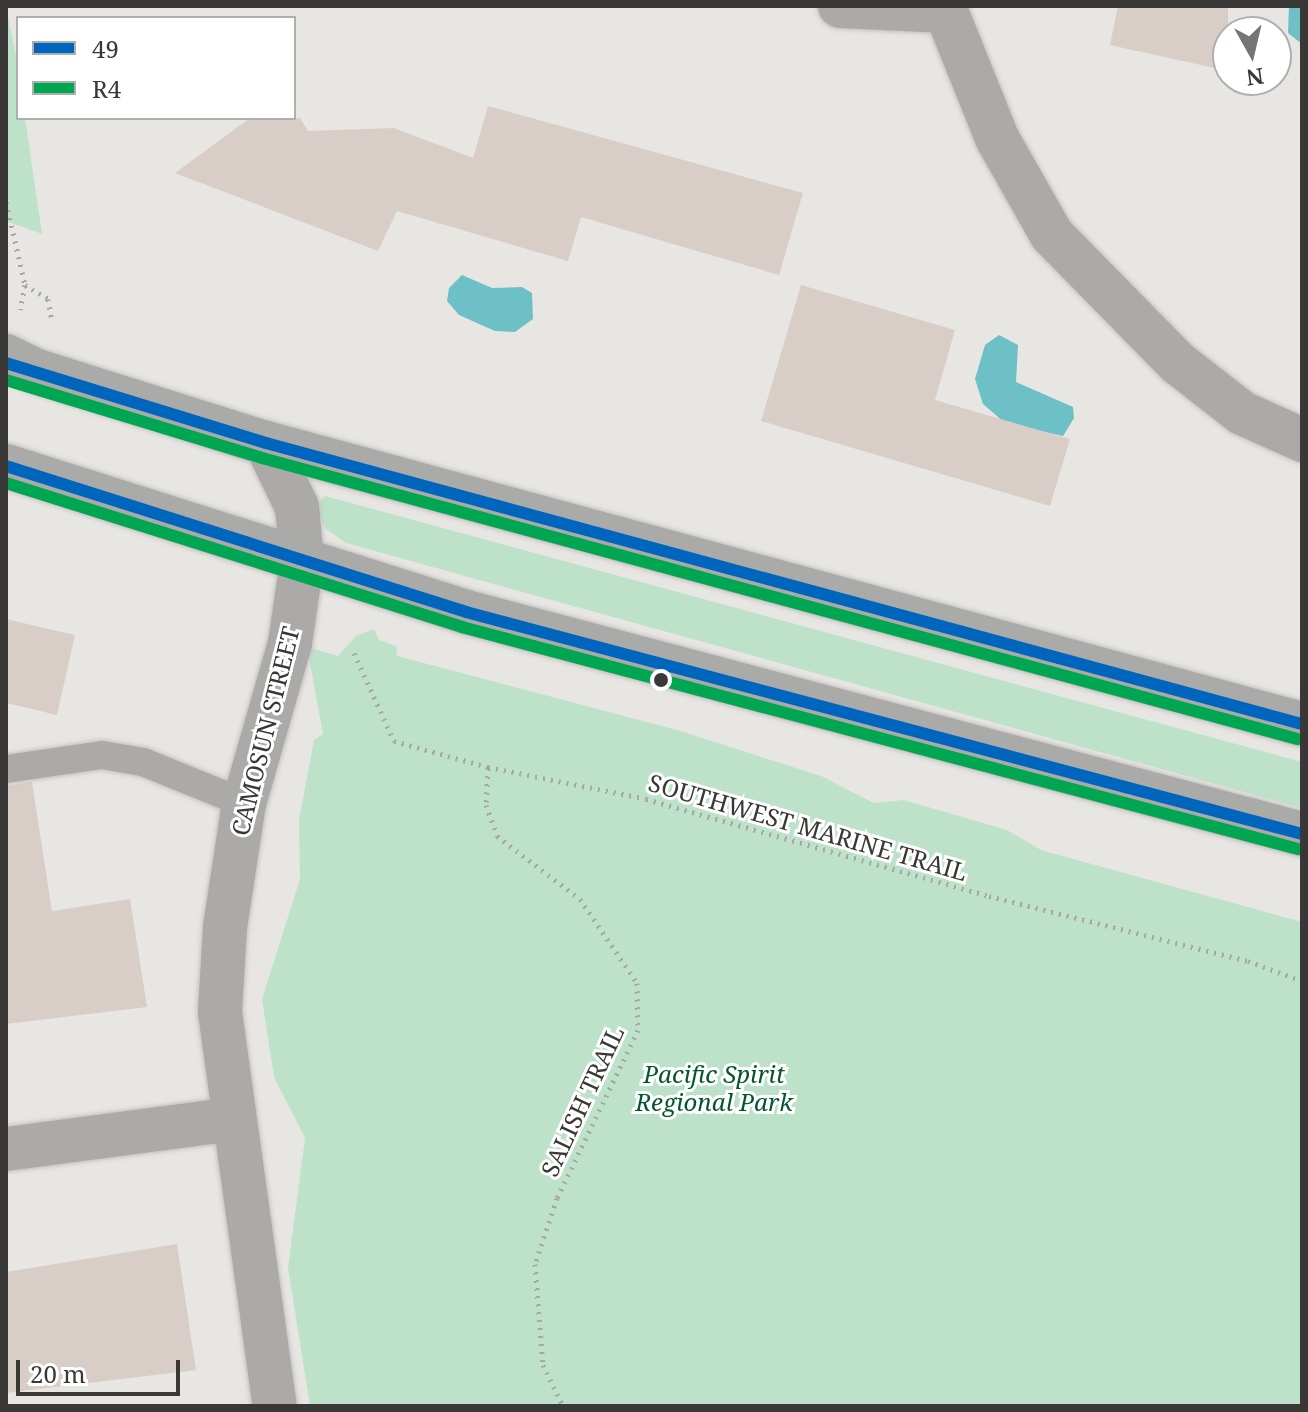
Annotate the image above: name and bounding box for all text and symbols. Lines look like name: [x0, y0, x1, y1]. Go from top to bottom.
legend: [16, 16, 296, 120]
north arrow: [1212, 16, 1292, 96]
text: 49: [92, 32, 119, 65]
text: N: [1244, 62, 1266, 94]
text: R4: [92, 72, 121, 105]
street label: CAMOSUN STREET: [225, 623, 305, 839]
unlabelled marker: [653, 672, 669, 688]
street label: SOUTHWEST MARINE TRAIL: [645, 768, 971, 886]
street label: SALISH TRAIL: [535, 1021, 629, 1181]
park label: Pacific Spirit Regional Park: [635, 1060, 793, 1116]
scale bar: [20, 1344, 184, 1394]
text: 20 m: [30, 1357, 86, 1390]

